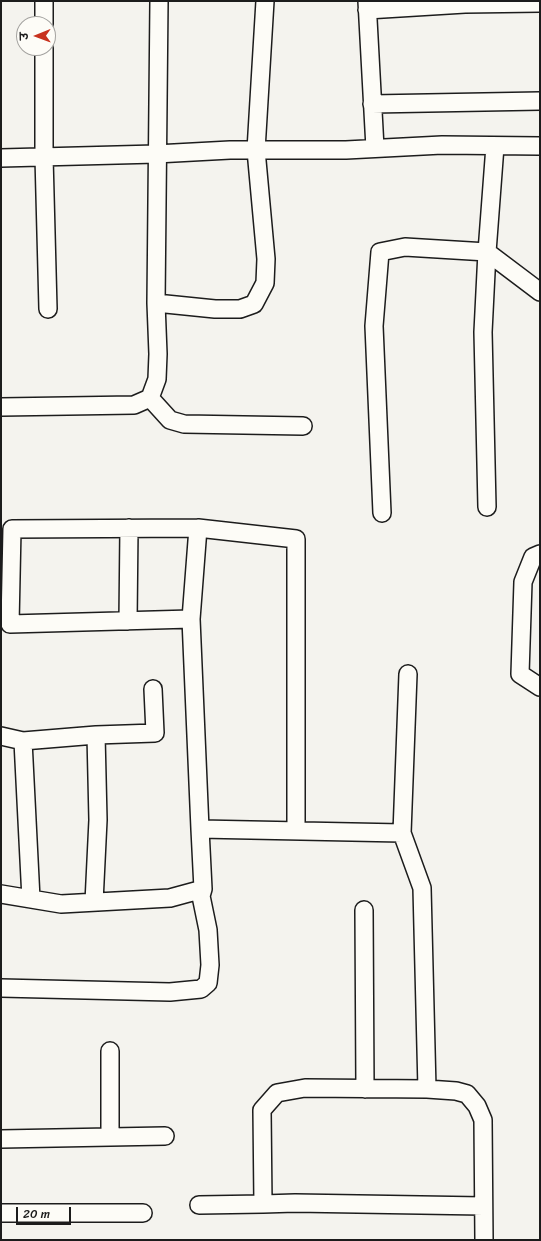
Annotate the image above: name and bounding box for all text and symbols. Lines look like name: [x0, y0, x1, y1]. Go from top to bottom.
north arrow: [16, 16, 56, 56]
text: उ: [15, 32, 34, 40]
scale bar: [18, 1199, 73, 1225]
text: 20 m: [23, 1203, 50, 1225]

